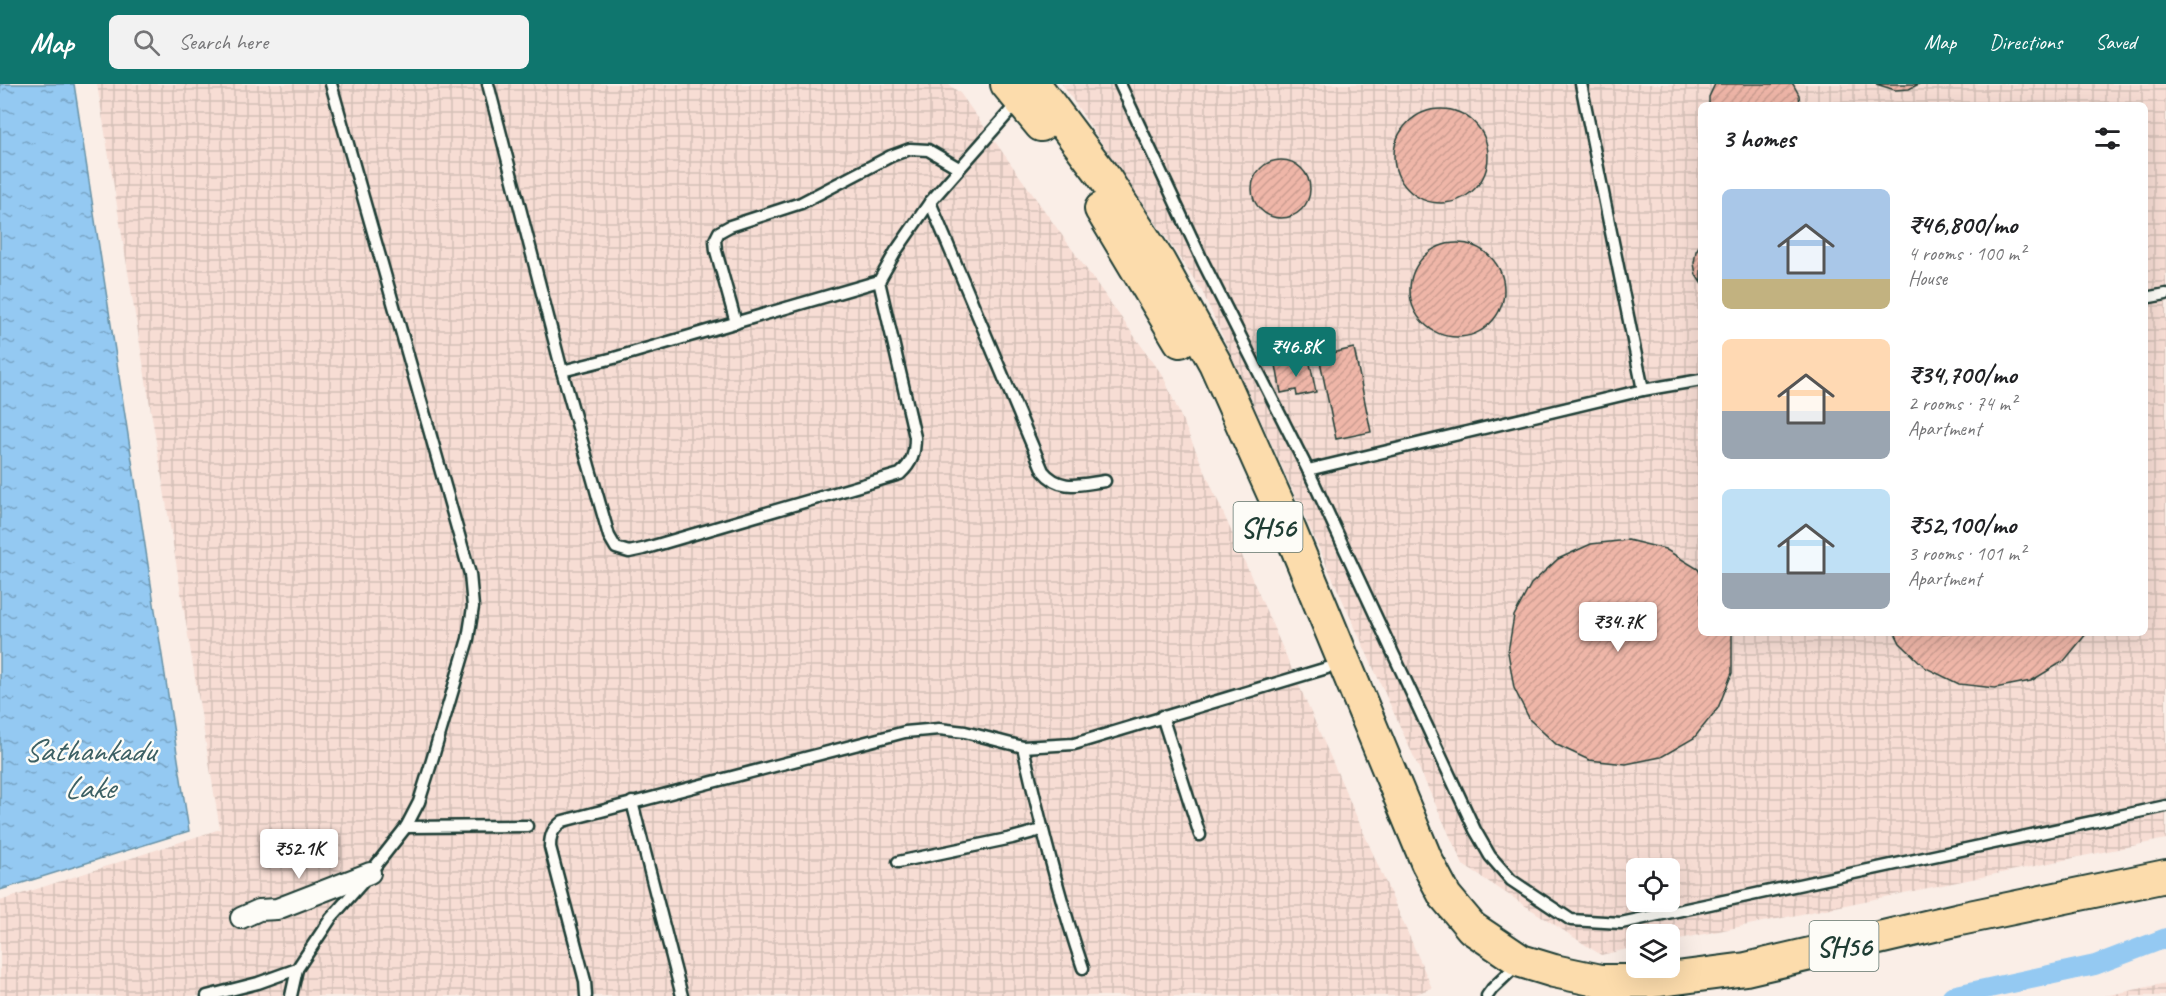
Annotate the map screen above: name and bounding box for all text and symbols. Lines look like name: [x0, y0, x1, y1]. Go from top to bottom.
search box: [109, 15, 529, 69]
text: Map: [30, 25, 73, 60]
icon: search: [130, 26, 163, 59]
text: Search here: [178, 28, 268, 56]
text: Map: [1924, 29, 1956, 55]
text: Directions: [1989, 29, 2062, 55]
text: Saved: [2095, 29, 2136, 55]
text: 3 homes: [1722, 122, 1795, 155]
icon: filters: [2091, 122, 2124, 155]
text: ₹46,800/mo: [1908, 208, 2017, 241]
icon: home: [1770, 213, 1842, 285]
text: 4 rooms · 100 m²: [1908, 241, 2025, 266]
text: House: [1908, 266, 1947, 291]
pin: ₹46.8K: [1247, 327, 1345, 378]
text: ₹46.8K: [1271, 334, 1321, 359]
text: ₹34,700/mo: [1908, 358, 2017, 391]
icon: home: [1770, 363, 1842, 435]
text: 2 rooms · 74 m²: [1908, 391, 2016, 416]
text: Apartment: [1908, 416, 1981, 441]
road number: SH56: [1234, 502, 1302, 552]
text: ₹52,100/mo: [1908, 508, 2016, 541]
icon: home: [1770, 513, 1842, 585]
text: 3 rooms · 101 m²: [1908, 541, 2025, 566]
text: Apartment: [1908, 566, 1981, 591]
pin: ₹34.7K: [1569, 602, 1667, 653]
text: ₹34.7K: [1593, 609, 1643, 634]
water label: Sathankadu Lake: [24, 730, 160, 808]
pin: ₹52.1K: [250, 829, 348, 880]
text: ₹52.1K: [274, 836, 324, 861]
map controls: [1626, 858, 1680, 978]
button: locate: [1626, 858, 1680, 912]
road number: SH56: [1810, 921, 1878, 971]
button: layers: [1626, 924, 1680, 978]

